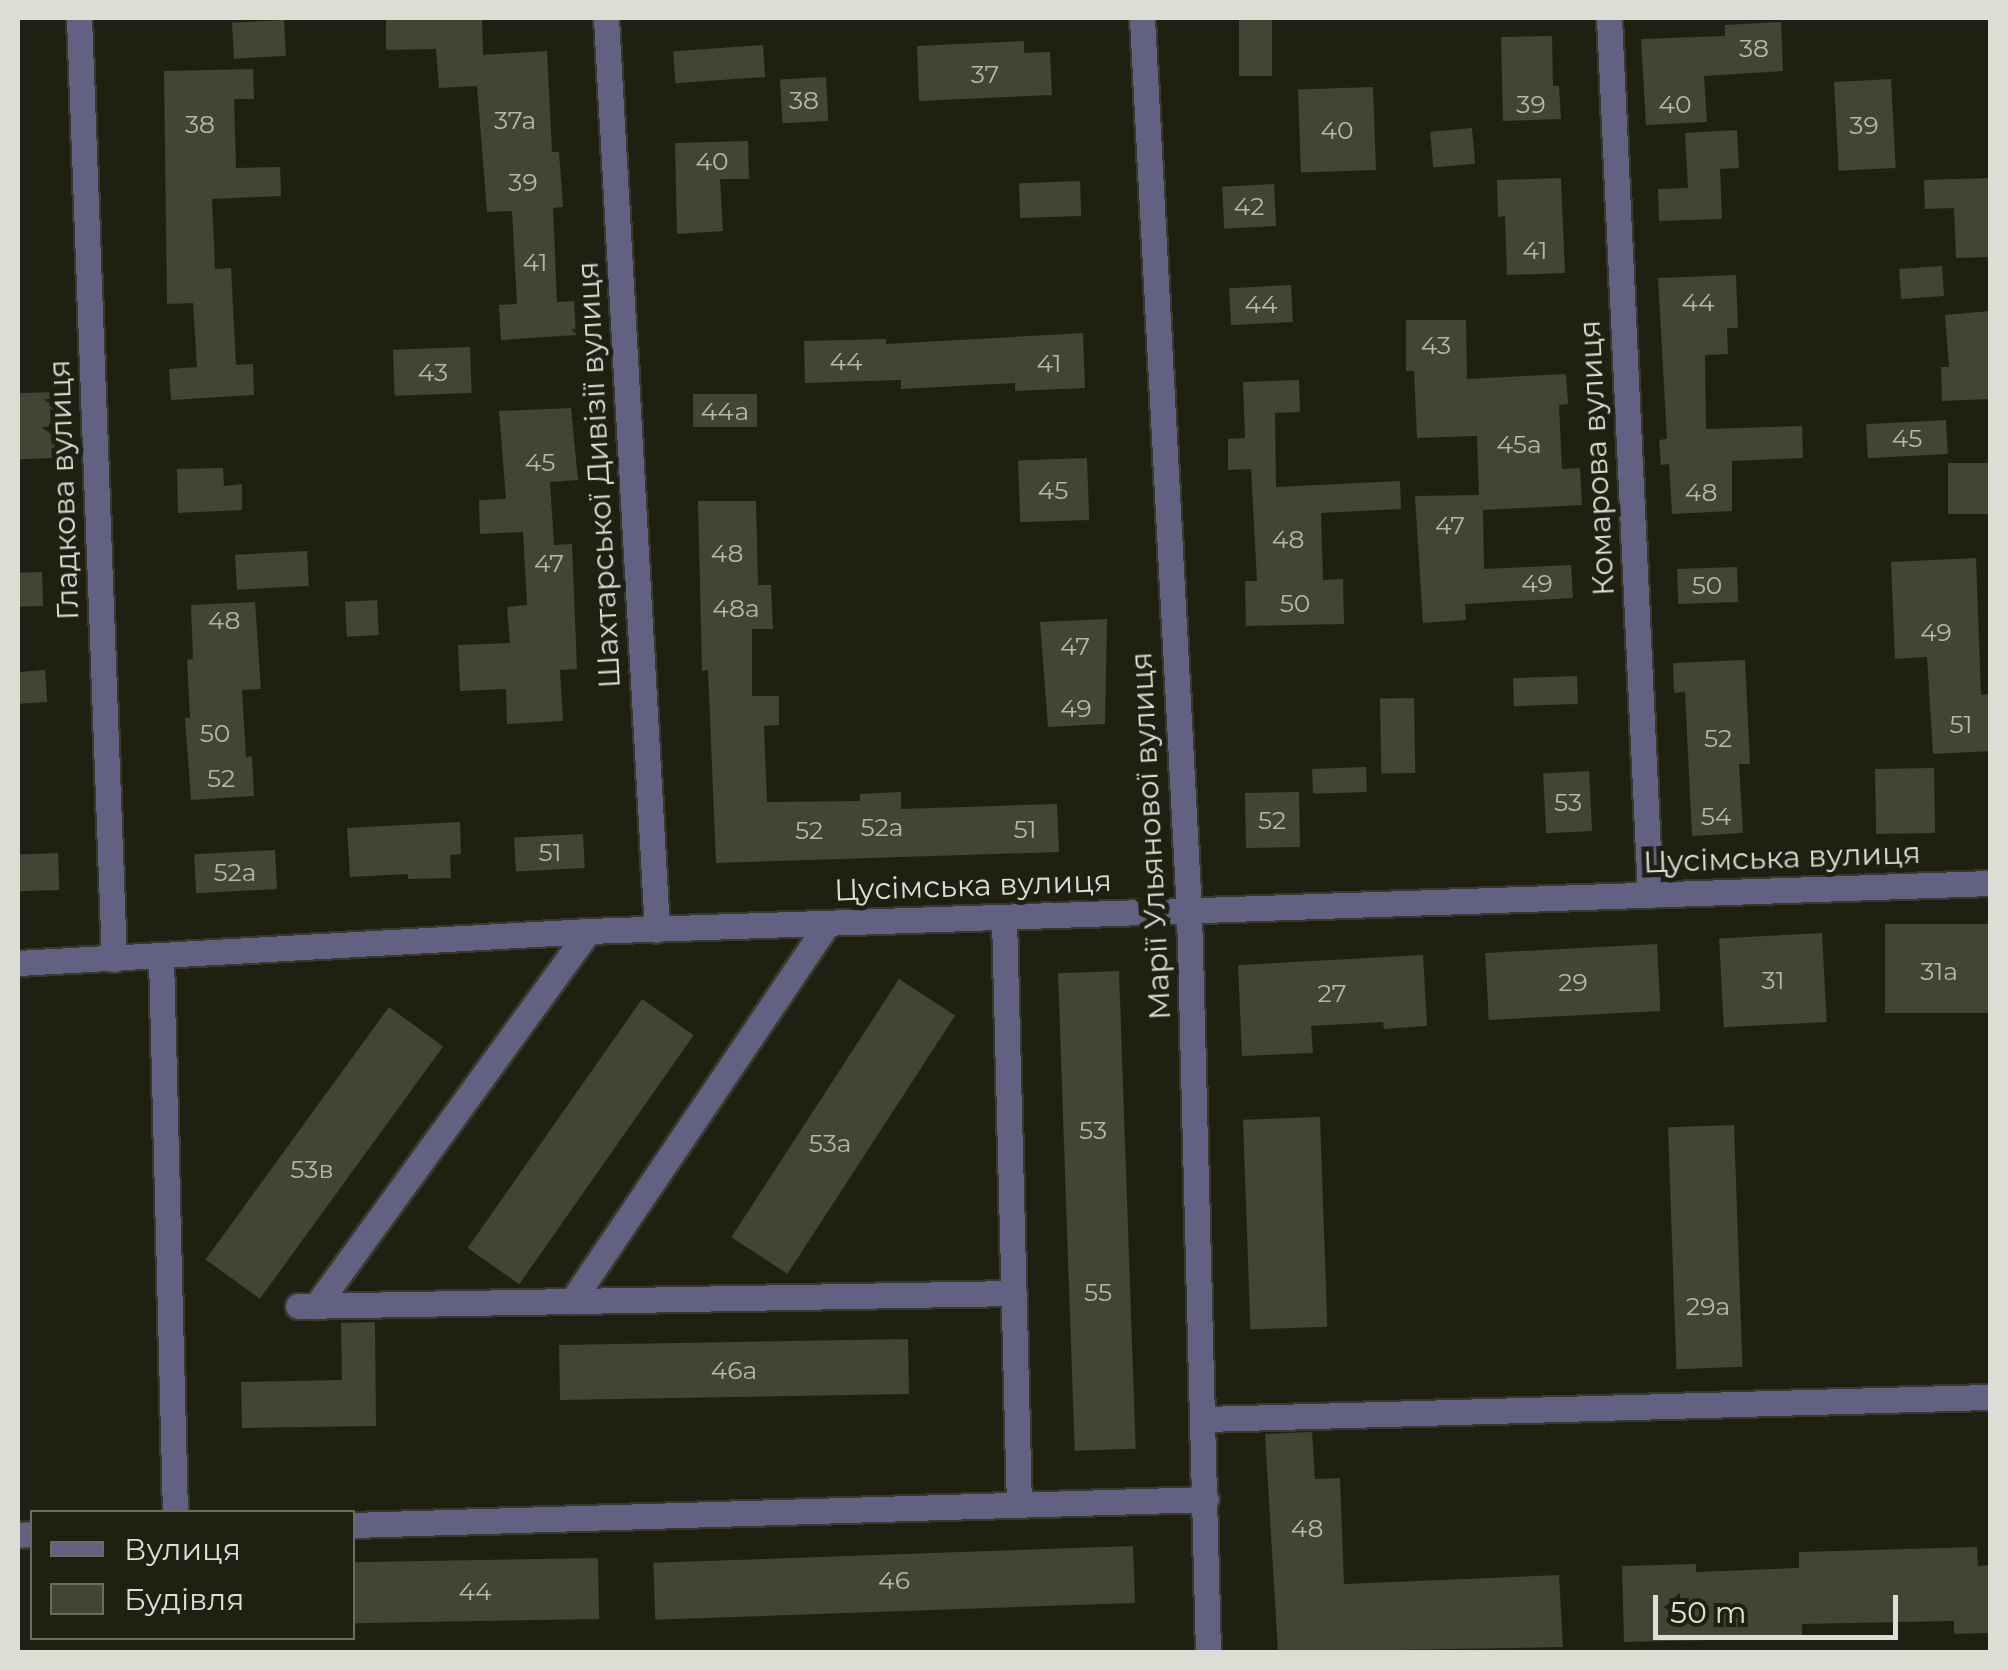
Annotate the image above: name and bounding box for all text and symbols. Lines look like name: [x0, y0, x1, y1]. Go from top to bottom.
house number: 38: [1739, 33, 1769, 63]
house number: 37: [971, 59, 999, 89]
house number: 38: [789, 85, 819, 115]
house number: 39: [1516, 89, 1546, 119]
house number: 40: [1658, 89, 1692, 119]
house number: 37а: [494, 105, 536, 135]
house number: 38: [185, 109, 215, 139]
house number: 39: [1849, 110, 1879, 140]
house number: 40: [1320, 115, 1354, 145]
house number: 40: [695, 146, 729, 176]
house number: 39: [508, 167, 538, 197]
house number: 42: [1234, 191, 1264, 221]
house number: 41: [1523, 235, 1547, 265]
house number: 41: [523, 247, 547, 277]
street label: Шахтарської Дивізії вулиця: [570, 261, 628, 689]
house number: 44: [1681, 287, 1715, 317]
house number: 44: [1244, 289, 1278, 319]
street label: Комарова вулиця: [1572, 319, 1622, 597]
house number: 43: [1421, 330, 1451, 360]
house number: 44: [829, 346, 863, 376]
house number: 41: [1037, 348, 1061, 378]
house number: 43: [418, 357, 448, 387]
street label: Гладкова вулиця: [41, 359, 87, 621]
house number: 44а: [701, 396, 749, 426]
house number: 45: [1892, 423, 1922, 453]
house number: 45а: [1496, 429, 1542, 459]
house number: 45: [525, 447, 555, 477]
house number: 45: [1038, 475, 1068, 505]
house number: 48: [1685, 477, 1717, 507]
house number: 47: [1435, 510, 1465, 540]
house number: 48: [1272, 524, 1304, 554]
house number: 48: [711, 538, 743, 568]
house number: 47: [534, 548, 564, 578]
house number: 49: [1521, 568, 1553, 598]
house number: 50: [1692, 570, 1722, 600]
house number: 50: [1280, 588, 1310, 618]
house number: 48а: [712, 593, 760, 623]
house number: 48: [208, 605, 240, 635]
house number: 49: [1920, 617, 1952, 647]
house number: 47: [1060, 631, 1090, 661]
street label: Марії Ульянової вулиця: [1123, 651, 1179, 1021]
house number: 49: [1060, 693, 1092, 723]
house number: 51: [1949, 709, 1973, 739]
house number: 50: [200, 718, 230, 748]
house number: 52: [1704, 723, 1732, 753]
house number: 52: [207, 763, 235, 793]
house number: 53: [1554, 787, 1582, 817]
house number: 54: [1701, 801, 1731, 831]
house number: 52: [1258, 805, 1286, 835]
house number: 52а: [861, 812, 903, 842]
house number: 51: [1013, 814, 1037, 844]
house number: 52: [795, 815, 823, 845]
street label: Цусімська вулиця: [1643, 835, 1921, 881]
house number: 51: [538, 837, 562, 867]
house number: 52а: [214, 857, 256, 887]
street label: Цусімська вулиця: [834, 863, 1112, 909]
house number: 31а: [1920, 956, 1958, 986]
house number: 31: [1761, 965, 1785, 995]
house number: 29: [1558, 967, 1588, 997]
house number: 27: [1318, 978, 1346, 1008]
house number: 53: [1079, 1115, 1107, 1145]
house number: 53а: [809, 1128, 851, 1158]
house number: 53в: [290, 1154, 334, 1184]
house number: 55: [1084, 1277, 1112, 1307]
house number: 29а: [1686, 1291, 1730, 1321]
house number: 46а: [711, 1355, 757, 1385]
legend: [30, 1510, 355, 1640]
house number: 48: [1291, 1513, 1323, 1543]
text: Вулиця: [124, 1531, 241, 1568]
house number: 46: [878, 1565, 910, 1595]
scale bar: [1658, 1575, 1903, 1637]
house number: 44: [458, 1576, 492, 1606]
text: Будівля: [124, 1581, 244, 1618]
text: 50 m: [1670, 1594, 1747, 1631]

